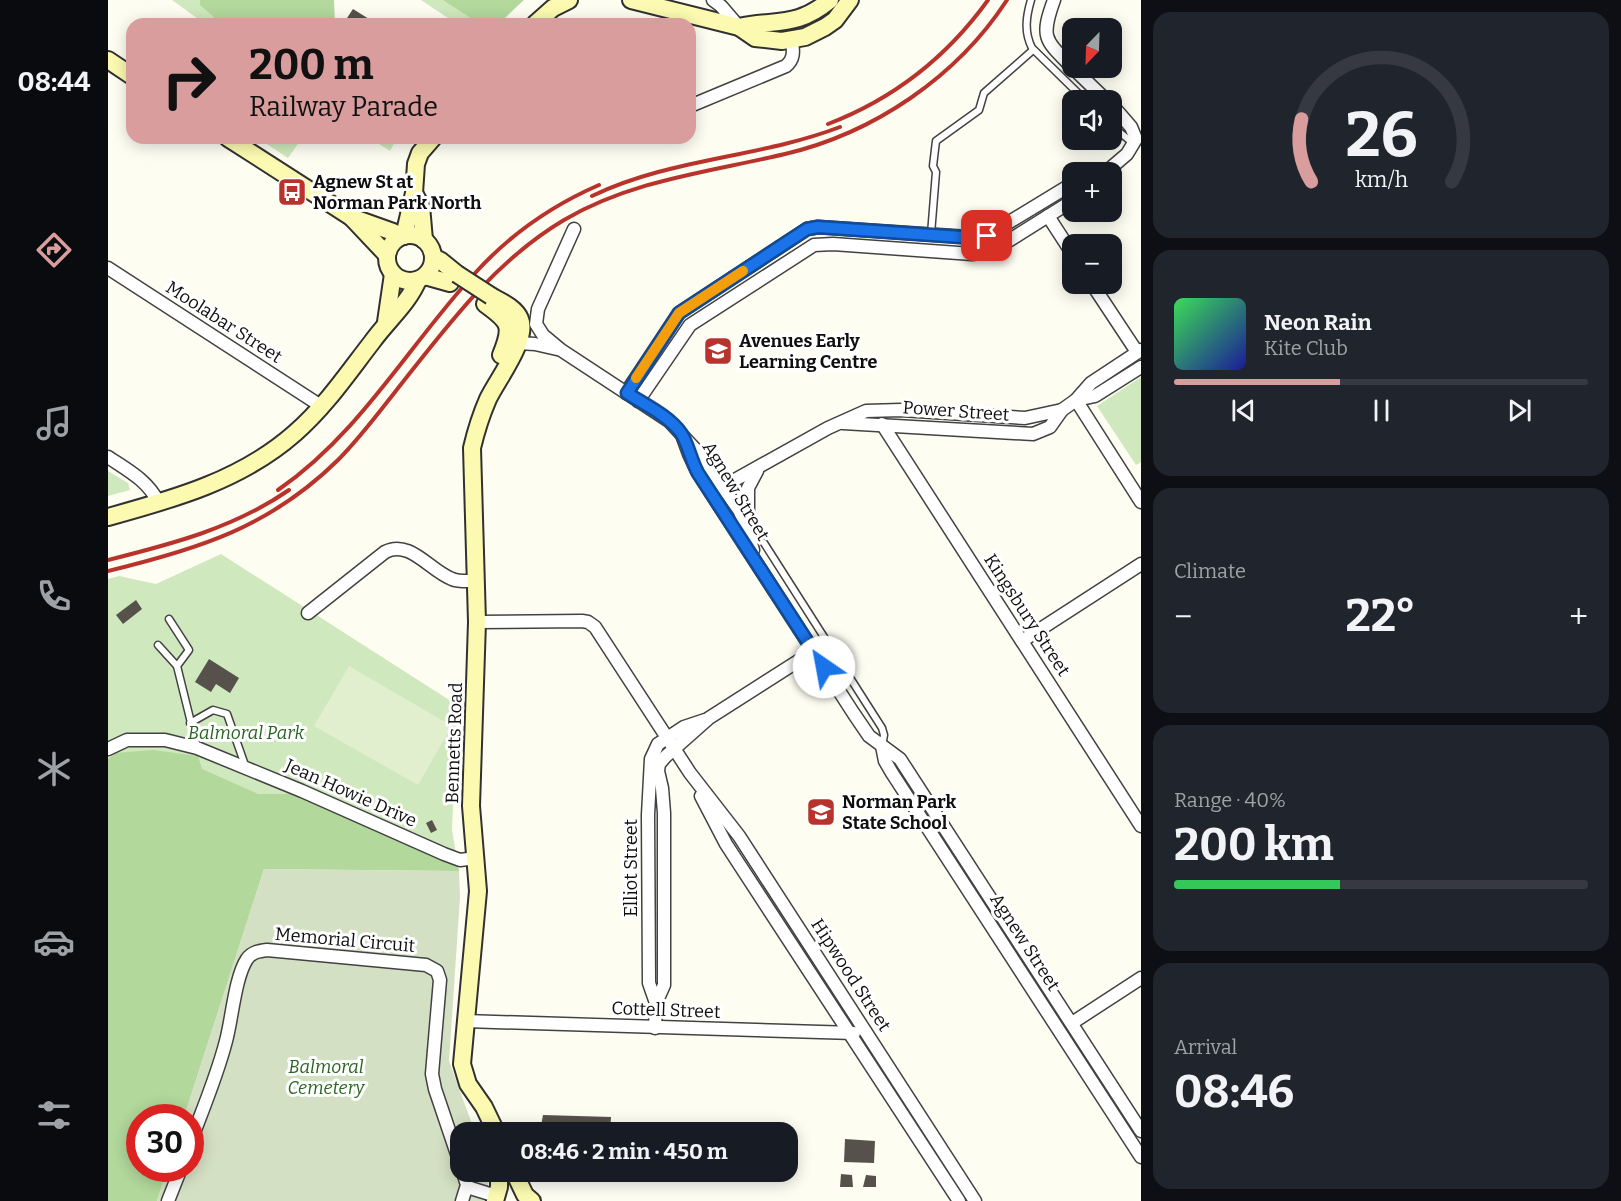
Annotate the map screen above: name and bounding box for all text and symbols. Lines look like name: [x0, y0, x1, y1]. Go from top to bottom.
north arrow: [1062, 18, 1122, 78]
map controls: [1062, 18, 1122, 294]
text: 200 m: [249, 40, 374, 90]
icon: right: [150, 42, 228, 120]
text: 08:44: [18, 66, 90, 98]
button: sound: [1062, 90, 1122, 150]
text: Railway Parade: [249, 91, 438, 123]
text: 26: [1345, 98, 1417, 173]
button: +: [1062, 162, 1122, 222]
text: km/h: [1354, 167, 1408, 193]
place label: Agnew St at Norman Park North: [313, 171, 482, 214]
bus stop icon: Agnew St at Norman Park North: [276, 176, 308, 208]
pin: [961, 210, 1012, 261]
icon: arrive: [970, 219, 1003, 252]
icon: directions: [33, 229, 75, 271]
button: −: [1062, 234, 1122, 294]
street label: Moolabar Street: [162, 276, 287, 368]
text: Neon Rain: [1264, 309, 1372, 336]
place label: Avenues Early Learning Centre: [739, 330, 877, 373]
school or university icon: Avenues Early Learning Centre: [702, 335, 734, 367]
text: Kite Club: [1264, 336, 1348, 360]
icon: previous: [1227, 394, 1260, 427]
icon: pause: [1365, 394, 1398, 427]
icon: next: [1503, 394, 1536, 427]
street label: Power Street: [902, 396, 1010, 426]
icon: music: [33, 402, 75, 444]
street label: Agnew Street: [698, 437, 774, 545]
street label: Kingsbury Street: [979, 550, 1075, 681]
text: Climate: [1174, 559, 1246, 583]
icon: phone: [33, 575, 75, 617]
text: 22°: [1345, 589, 1416, 643]
text: −: [1174, 597, 1192, 637]
text: +: [1569, 597, 1588, 637]
position arrow: [792, 635, 856, 699]
street label: Bennetts Road: [441, 682, 467, 804]
park label: Balmoral Park: [188, 722, 304, 744]
icon: climate: [33, 748, 75, 790]
street label: Jean Howie Drive: [281, 754, 420, 832]
text: Range · 40%: [1174, 788, 1286, 812]
place label: Norman Park State School: [842, 791, 956, 834]
school or university icon: Norman Park State School: [805, 796, 837, 828]
street label: Elliot Street: [620, 818, 642, 917]
text: 200 km: [1174, 818, 1334, 872]
street label: Agnew Street: [985, 889, 1065, 995]
street label: Hipwood Street: [806, 915, 896, 1036]
icon: car: [33, 921, 75, 963]
street label: Memorial Circuit: [274, 923, 416, 957]
street label: Cottell Street: [611, 997, 721, 1023]
text: Arrival: [1174, 1035, 1237, 1059]
park label: Balmoral Cemetery: [288, 1056, 365, 1099]
text: 08:46: [1174, 1065, 1294, 1119]
icon: filters: [33, 1094, 75, 1136]
speed limit sign: 30: [126, 1104, 204, 1182]
text: 08:46 · 2 min · 450 m: [520, 1138, 728, 1165]

